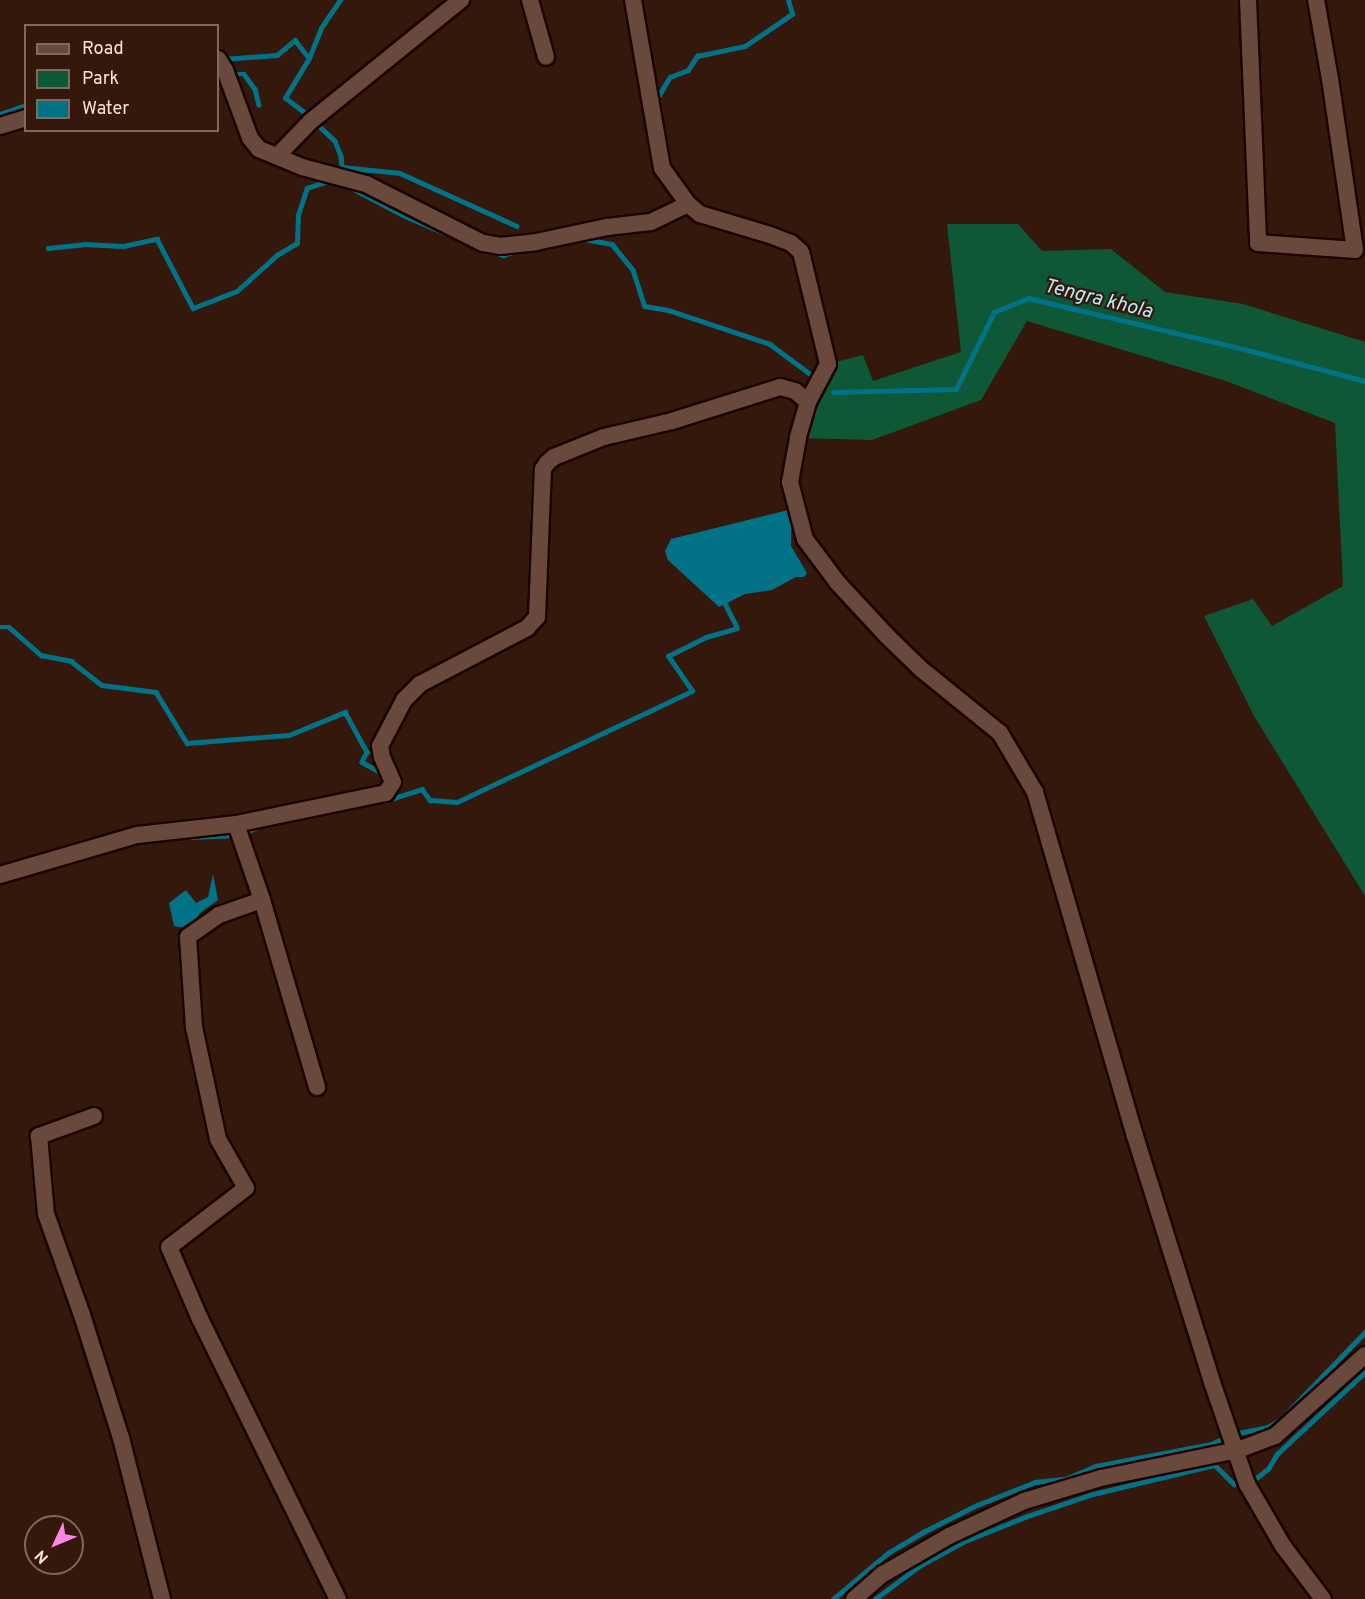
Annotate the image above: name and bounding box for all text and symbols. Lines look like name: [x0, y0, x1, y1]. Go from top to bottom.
legend: [24, 24, 219, 132]
text: Road: [82, 38, 124, 61]
text: Park: [82, 68, 119, 91]
text: Water: [82, 98, 129, 121]
water label: Tengra khola: [1041, 275, 1155, 325]
north arrow: [24, 1515, 84, 1575]
text: N: [31, 1545, 54, 1567]

